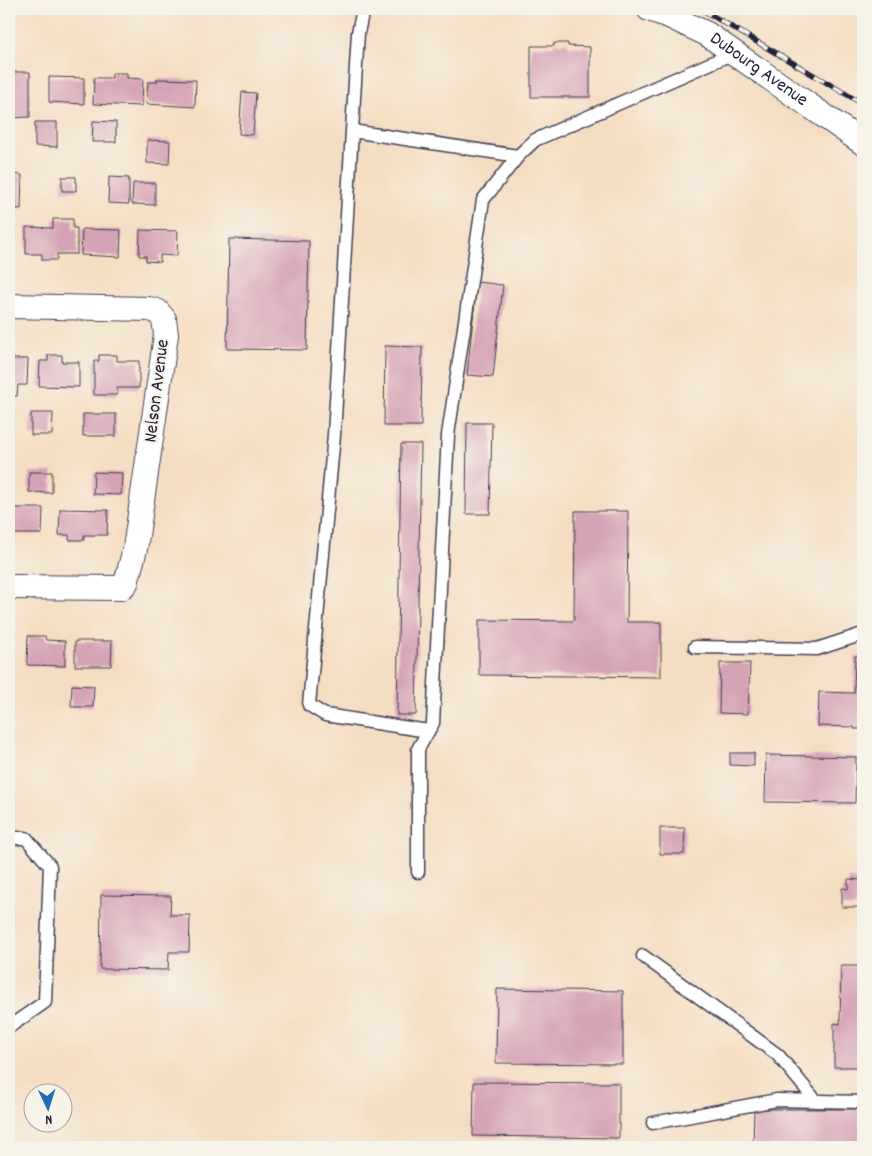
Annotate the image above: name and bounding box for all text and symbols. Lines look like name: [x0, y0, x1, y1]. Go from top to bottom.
street label: Dubourg Avenue: [704, 26, 813, 114]
street label: Nelson Avenue: [138, 338, 178, 444]
north arrow: [22, 1084, 72, 1134]
text: N: [45, 1109, 53, 1129]

